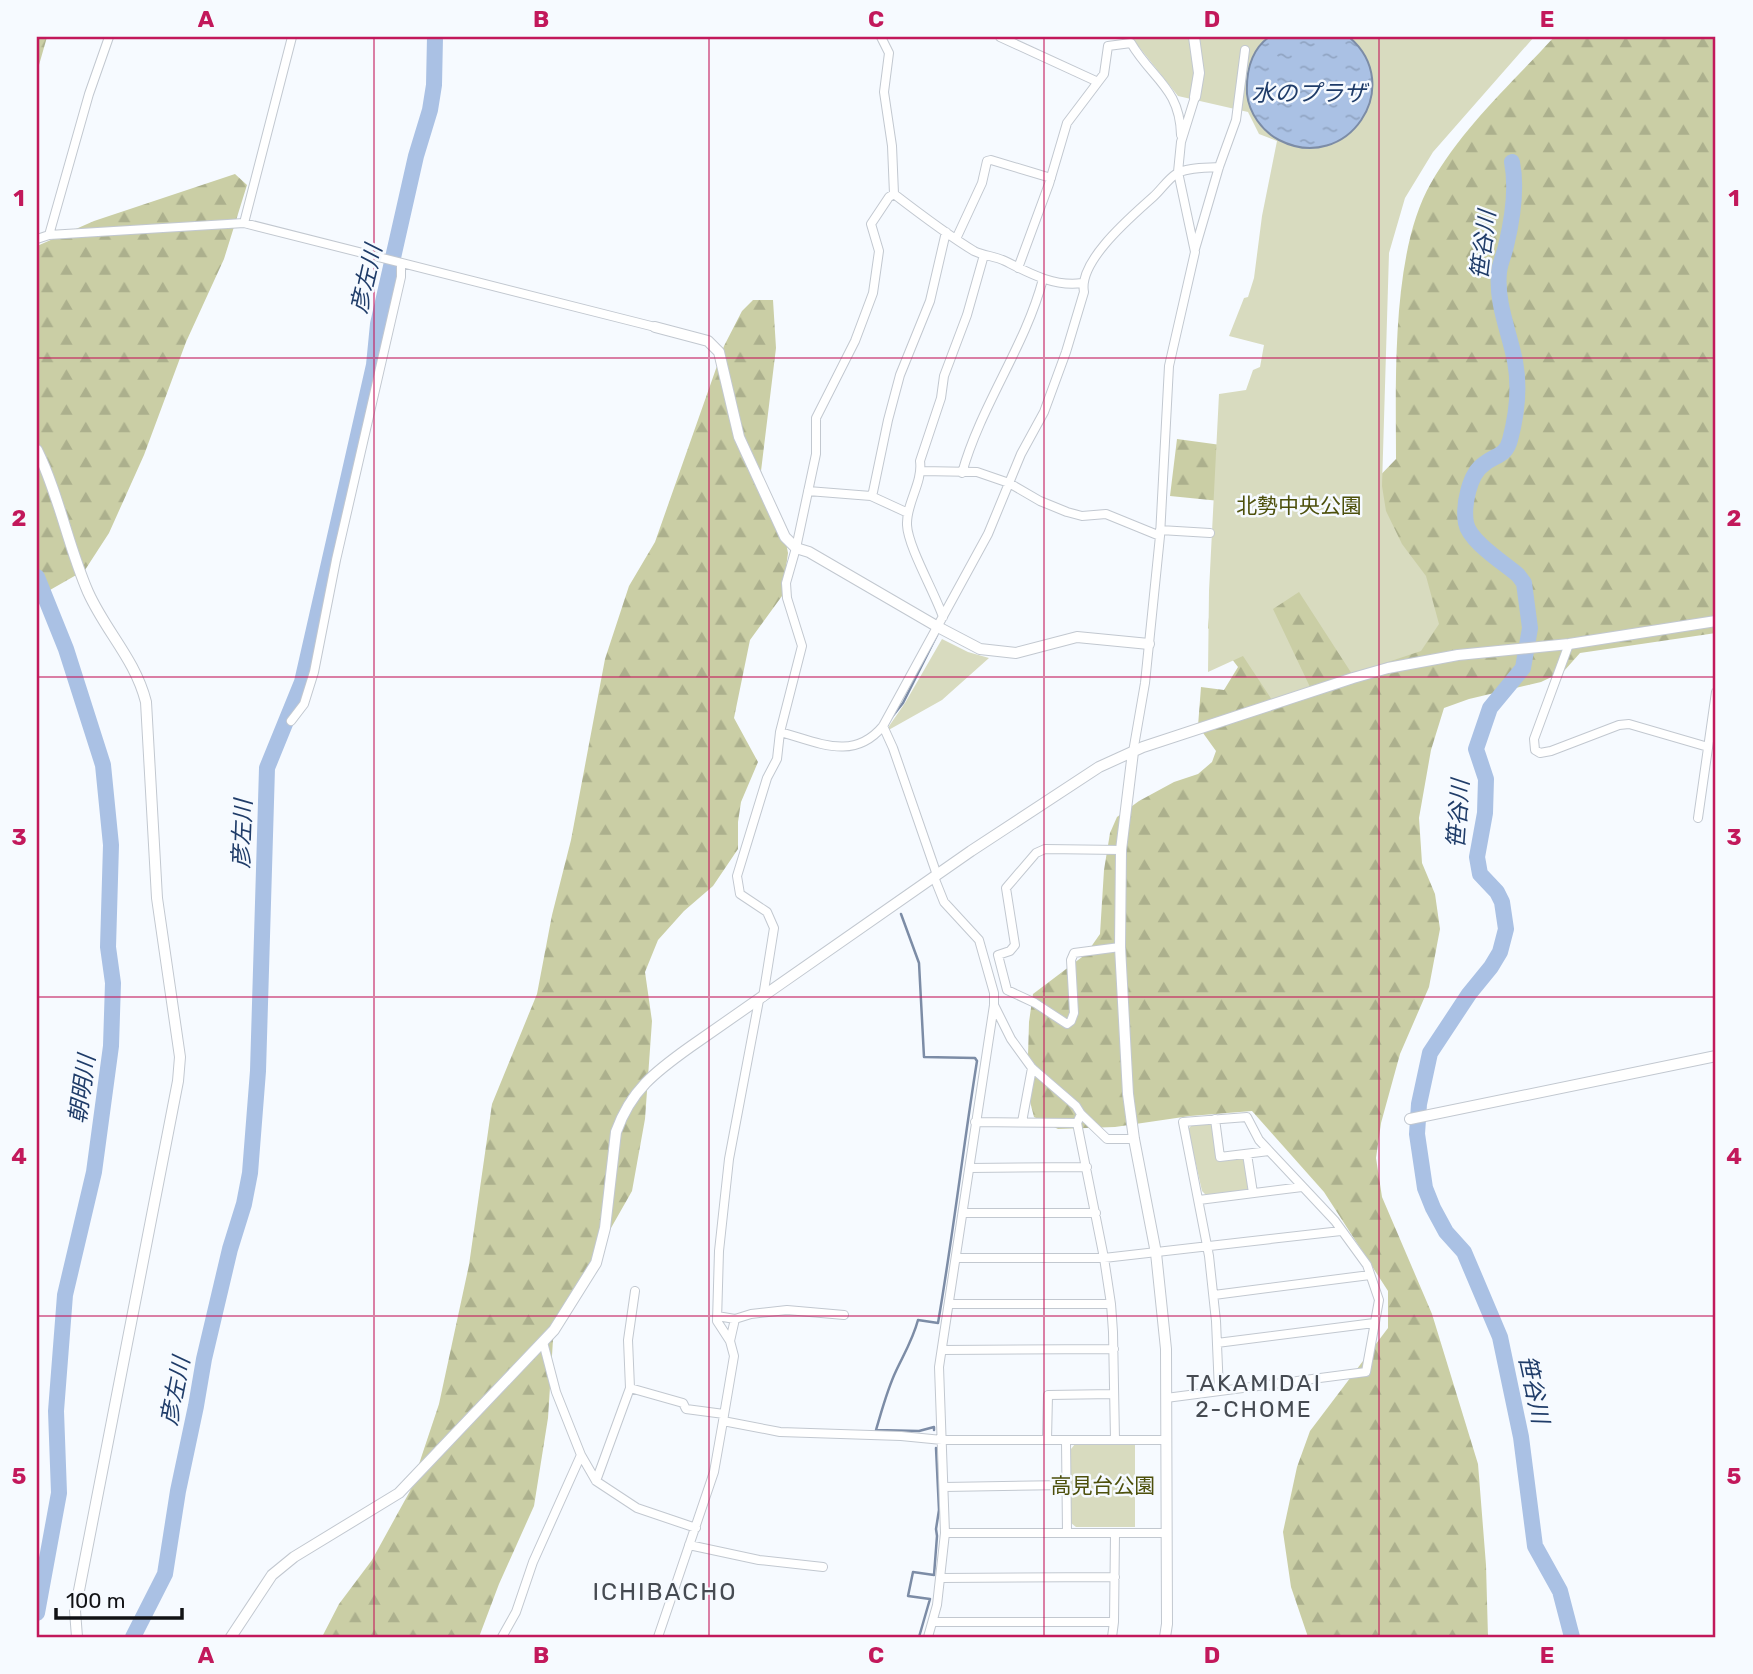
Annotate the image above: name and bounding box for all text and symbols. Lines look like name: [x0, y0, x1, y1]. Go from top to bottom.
text: A: [198, 5, 215, 33]
text: B: [533, 5, 549, 33]
text: C: [868, 5, 884, 33]
text: D: [1204, 5, 1220, 33]
text: E: [1540, 5, 1554, 33]
water label: 水のプラザ: [1252, 79, 1370, 107]
text: 1: [13, 184, 25, 212]
text: 1: [1728, 184, 1740, 212]
water label: 笹谷川: [1465, 206, 1501, 281]
water label: 彦左川: [345, 239, 388, 316]
park label: 北勢中央公園: [1236, 493, 1362, 518]
text: 2: [12, 504, 26, 532]
text: 2: [1727, 504, 1741, 532]
water label: 笹谷川: [1442, 776, 1475, 849]
water label: 彦左川: [227, 796, 257, 869]
text: 3: [11, 823, 27, 851]
text: 3: [1726, 823, 1742, 851]
water label: 朝明川: [63, 1050, 101, 1125]
text: 4: [11, 1142, 27, 1170]
text: 4: [1726, 1142, 1742, 1170]
water label: 彦左川: [155, 1352, 196, 1428]
water label: 笹谷川: [1513, 1352, 1555, 1429]
district label: TAKAMIDAI 2-CHOME: [1186, 1369, 1322, 1423]
text: 5: [12, 1462, 27, 1490]
text: 5: [1727, 1462, 1742, 1490]
park label: 高見台公園: [1051, 1473, 1156, 1498]
scale bar: [56, 1576, 182, 1620]
district label: ICHIBACHO: [592, 1578, 738, 1606]
text: 100 m: [66, 1588, 125, 1613]
text: A: [198, 1641, 215, 1669]
text: B: [533, 1641, 549, 1669]
text: C: [868, 1641, 884, 1669]
text: D: [1204, 1641, 1220, 1669]
text: E: [1540, 1641, 1554, 1669]

